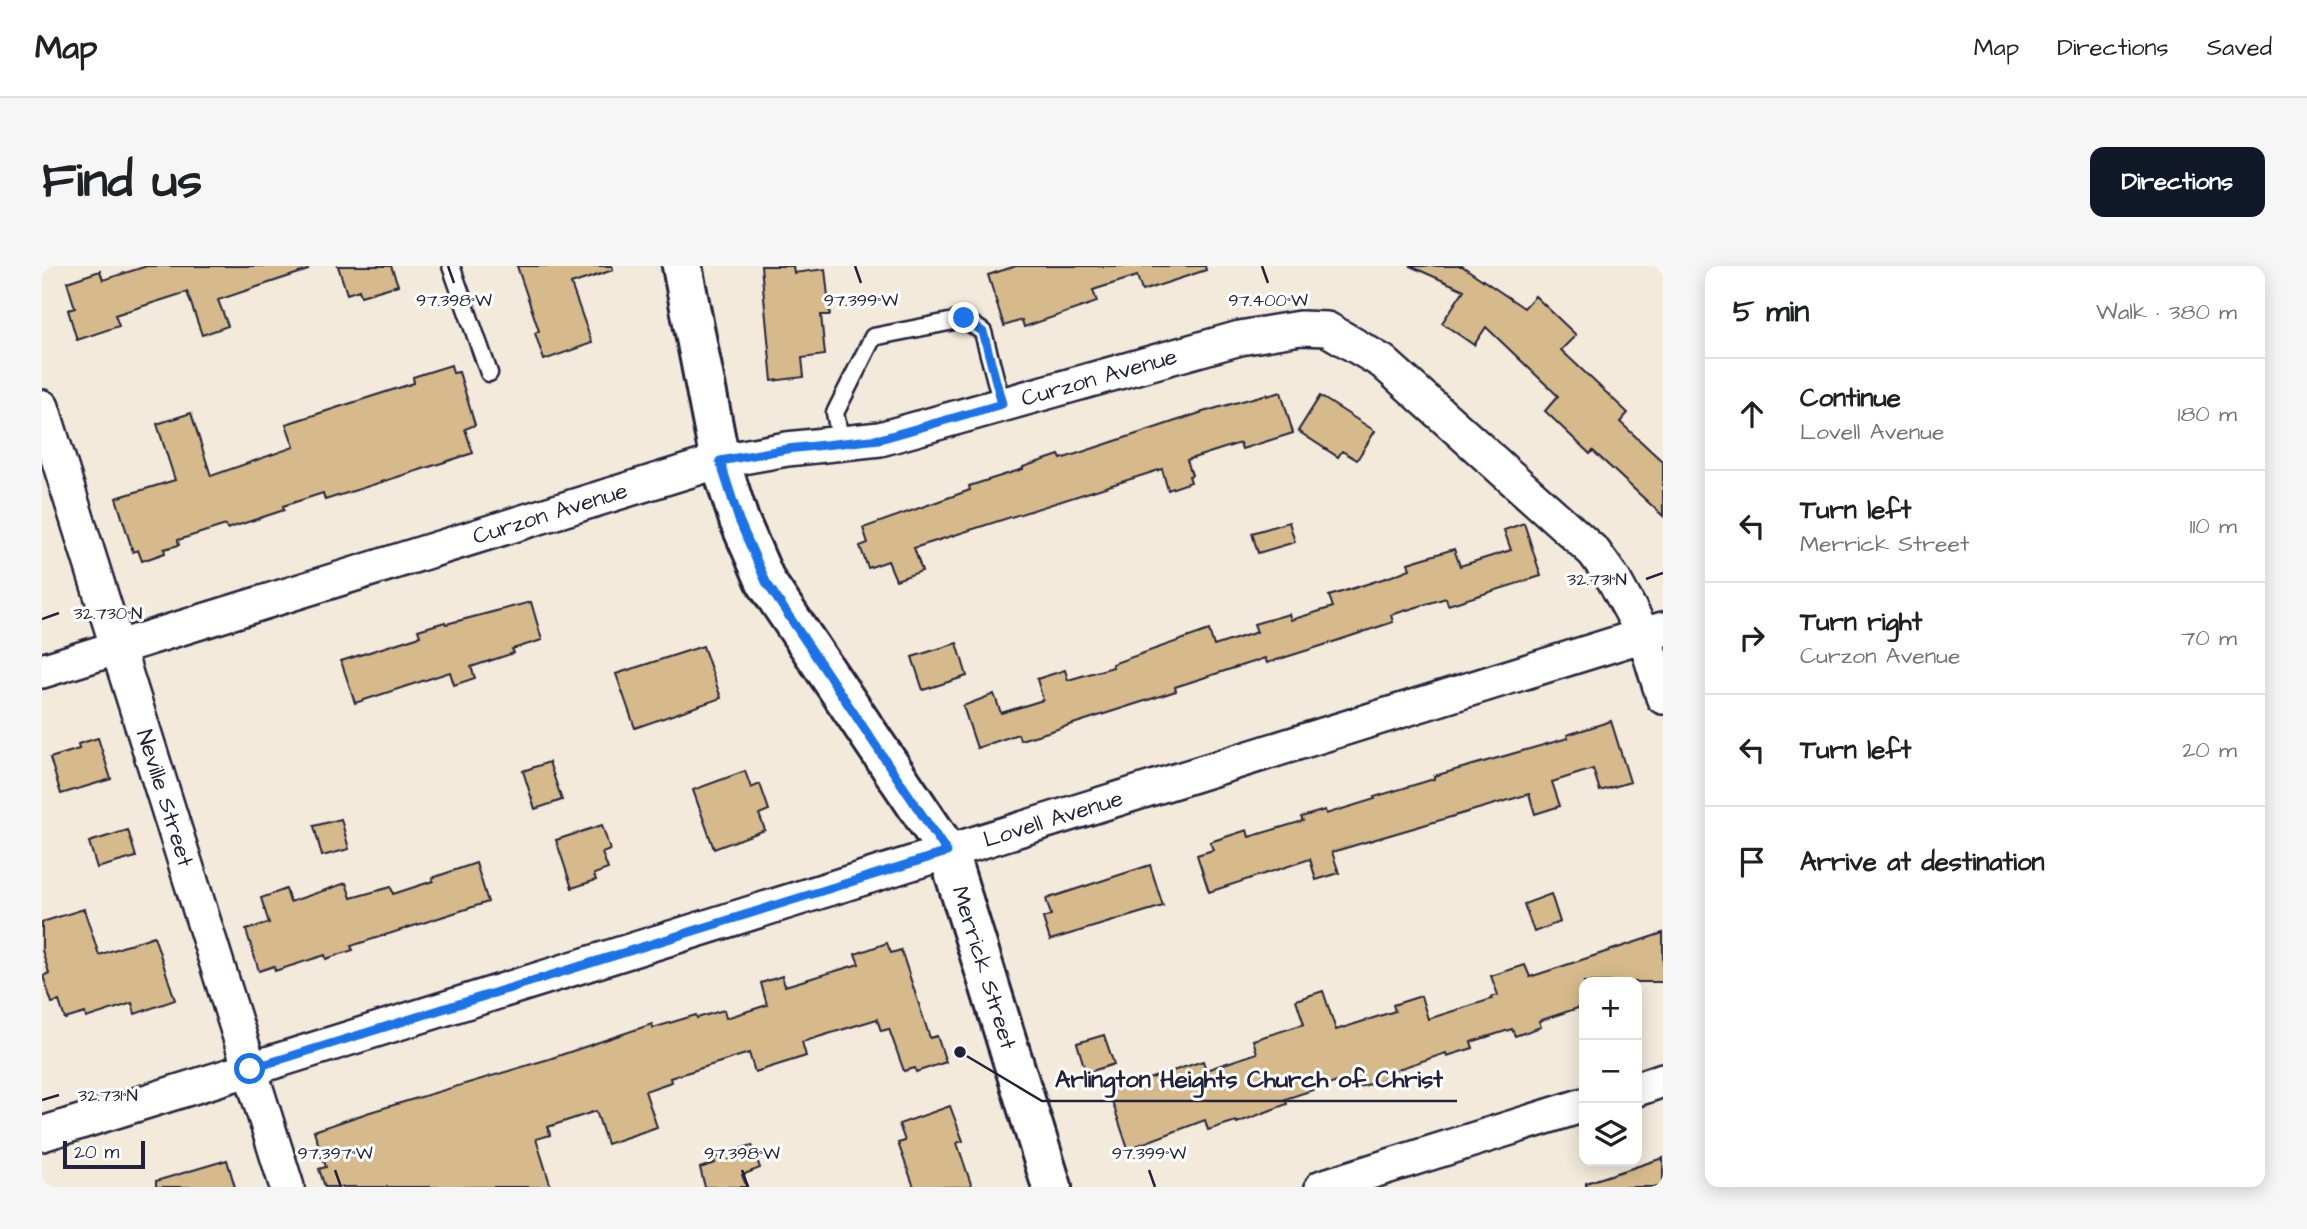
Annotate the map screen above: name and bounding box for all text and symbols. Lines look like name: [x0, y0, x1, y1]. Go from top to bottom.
text: Map: [35, 25, 97, 71]
text: Map: [1974, 31, 2019, 65]
text: Directions: [2057, 31, 2169, 65]
text: Saved: [2207, 31, 2272, 65]
button: Directions: [2090, 147, 2265, 217]
text: Find us: [42, 148, 202, 216]
text: 97.398°W: [416, 288, 492, 313]
text: 97.399°W: [824, 288, 898, 313]
text: 97.400°W: [1228, 288, 1308, 313]
text: 5 min: [1733, 291, 1809, 333]
text: Walk · 380 m: [2096, 296, 2237, 328]
route end: [948, 302, 979, 333]
street label: Curzon Avenue: [1018, 340, 1181, 415]
text: Continue: [1800, 380, 1901, 416]
icon: ahead: [1733, 395, 1771, 433]
text: 180 m: [2178, 398, 2237, 430]
text: Lovell Avenue: [1800, 416, 1944, 448]
street label: Curzon Avenue: [469, 475, 632, 553]
text: Turn left: [1800, 492, 1911, 528]
icon: left: [1733, 507, 1771, 545]
text: 110 m: [2189, 510, 2237, 542]
text: Merrick Street: [1800, 528, 1969, 560]
text: 32.731°N: [1567, 567, 1627, 592]
text: 32.730°N: [74, 601, 142, 626]
text: Turn right: [1800, 604, 1922, 640]
icon: right: [1733, 619, 1771, 657]
text: 70 m: [2181, 622, 2237, 654]
text: Curzon Avenue: [1800, 640, 1960, 672]
street label: Neville Street: [128, 726, 202, 871]
icon: left: [1733, 731, 1771, 769]
text: Turn left: [1800, 732, 1911, 768]
text: 20 m: [2182, 734, 2237, 766]
street label: Lovell Avenue: [979, 782, 1127, 856]
icon: arrive: [1733, 843, 1771, 881]
text: Arrive at destination: [1800, 844, 2045, 880]
street label: Merrick Street: [944, 882, 1024, 1054]
map controls: [1579, 977, 1642, 1166]
button: +: [1579, 977, 1642, 1040]
button: −: [1579, 1040, 1642, 1103]
route start: [234, 1053, 265, 1084]
callout: Arlington Heights Church of Christ: [1042, 1056, 1457, 1101]
text: Arlington Heights Church of Christ: [1055, 1063, 1443, 1098]
text: 32.731°N: [78, 1083, 138, 1108]
button: layers: [1579, 1103, 1642, 1166]
scale bar: [63, 1138, 145, 1170]
text: 20 m: [74, 1139, 119, 1166]
text: 97.397°W: [297, 1141, 373, 1166]
text: 97.398°W: [704, 1141, 780, 1166]
text: 97.399°W: [1112, 1141, 1186, 1166]

